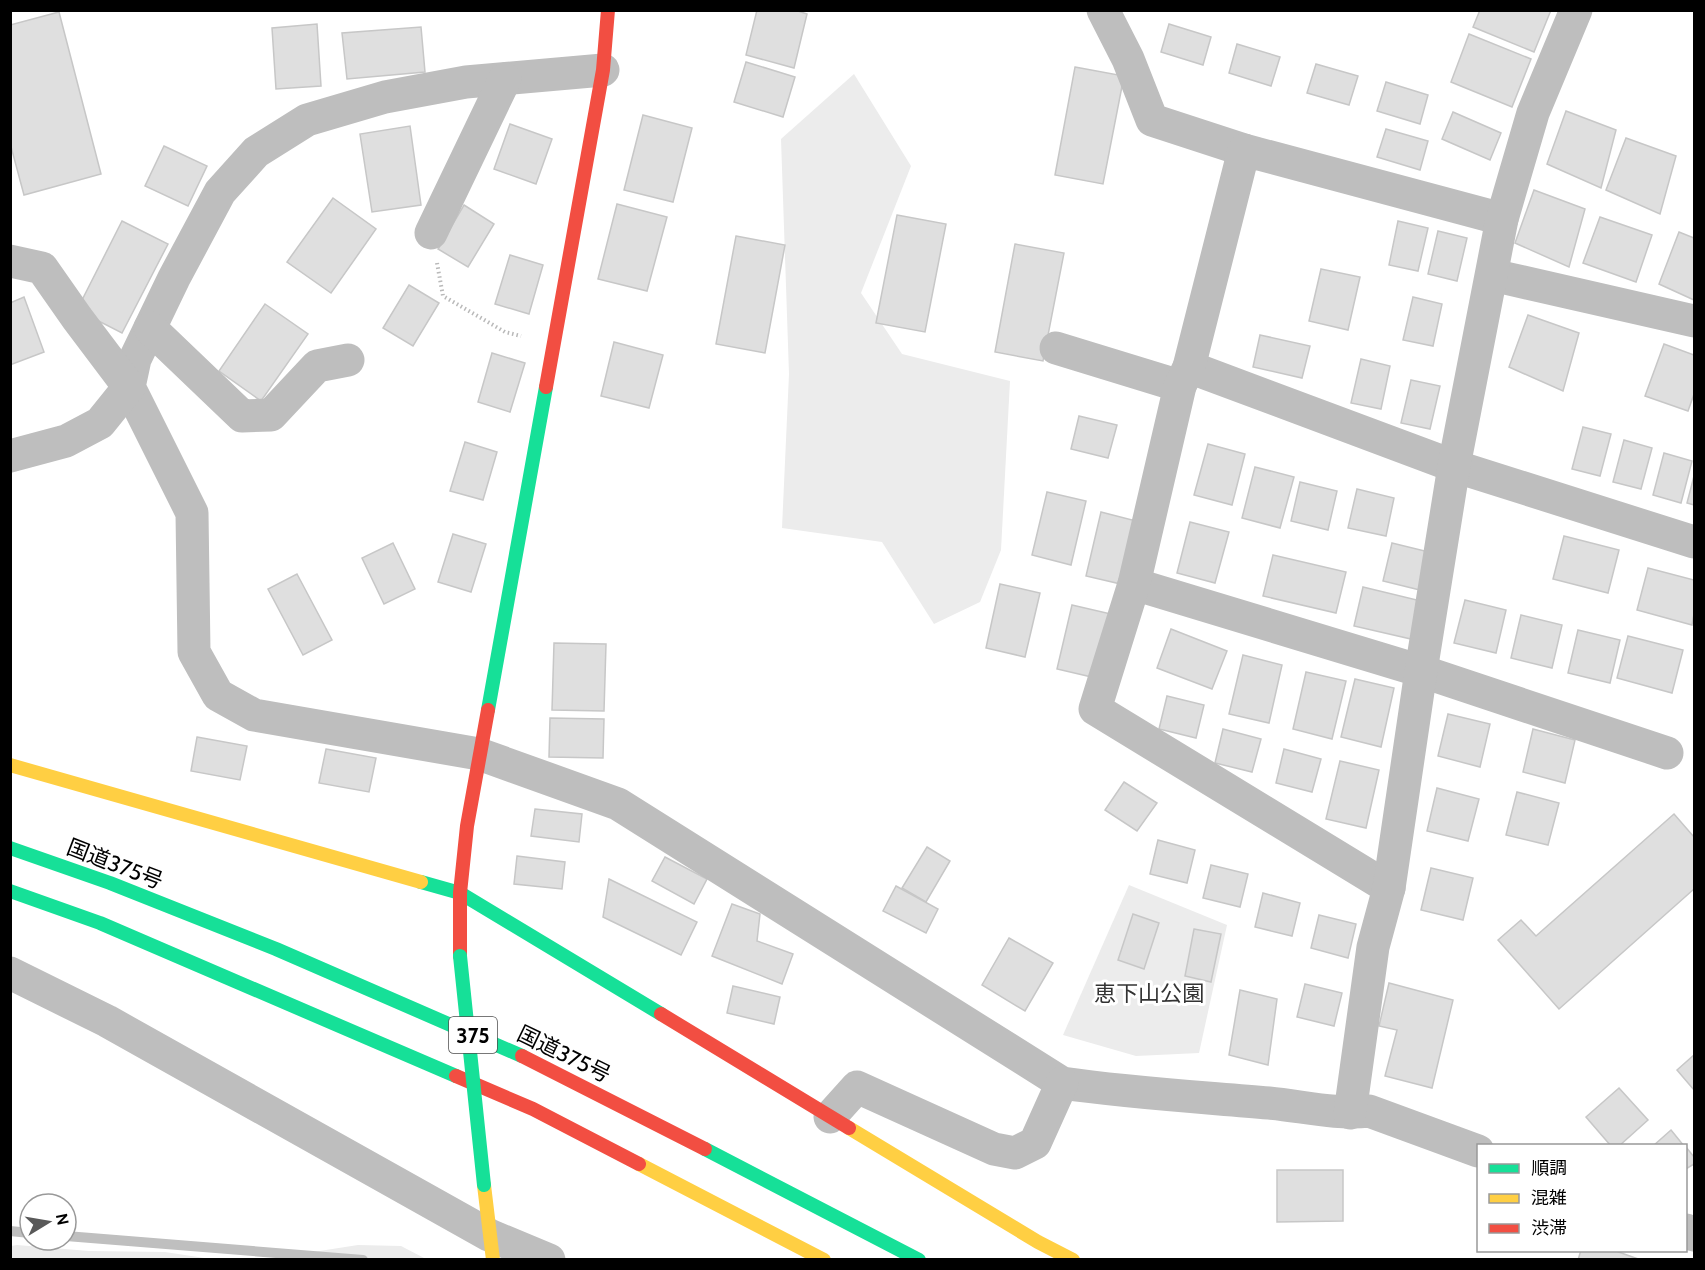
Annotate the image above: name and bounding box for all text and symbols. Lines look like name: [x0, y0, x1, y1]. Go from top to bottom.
street label: 国道375号: [63, 833, 167, 895]
park label: 恵下山公園: [1094, 980, 1204, 1007]
road number: 375: [449, 1017, 497, 1053]
street label: 国道375号: [513, 1020, 615, 1088]
legend: [1477, 1144, 1687, 1252]
text: 順調: [1531, 1157, 1567, 1179]
text: 混雑: [1531, 1187, 1567, 1209]
north arrow: [18, 1192, 78, 1252]
text: N: [52, 1212, 73, 1227]
text: 渋滞: [1531, 1217, 1567, 1239]

